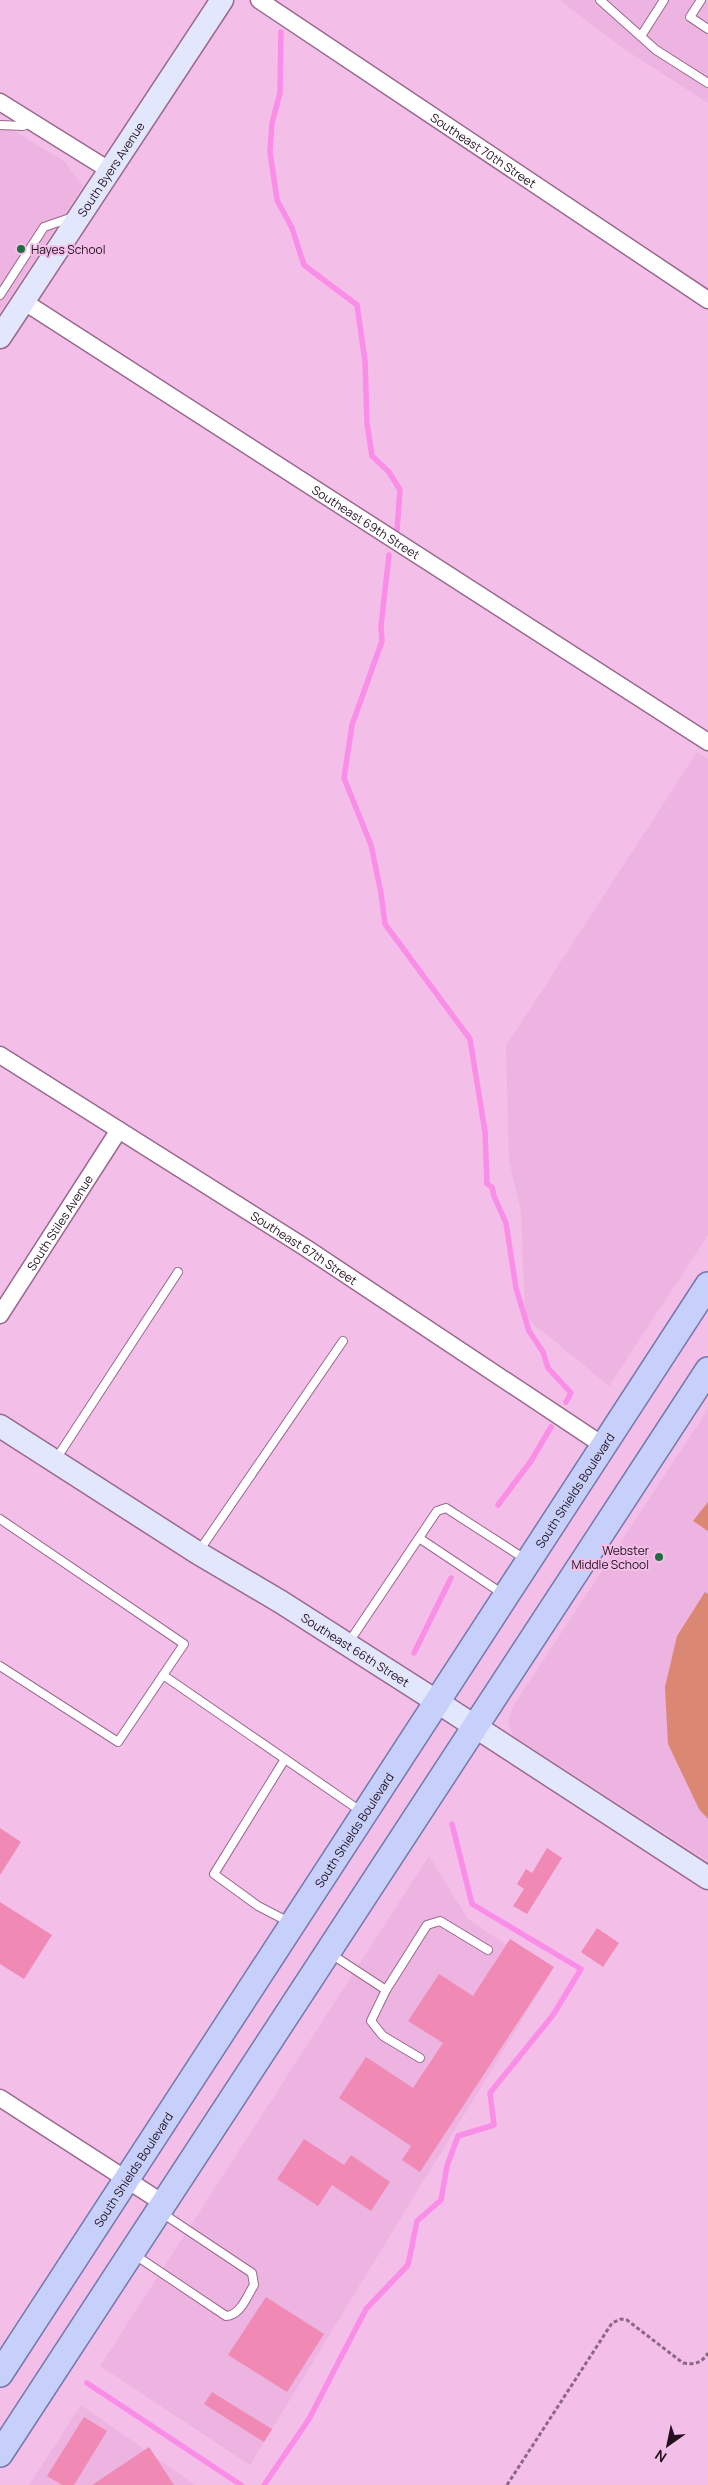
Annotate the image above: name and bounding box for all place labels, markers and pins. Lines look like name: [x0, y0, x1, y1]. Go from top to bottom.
place label: Hayes School: [31, 241, 106, 258]
marker: Hayes School: [15, 243, 27, 255]
place label: Webster Middle School: [572, 1542, 650, 1573]
marker: Webster Middle School: [653, 1551, 665, 1563]

